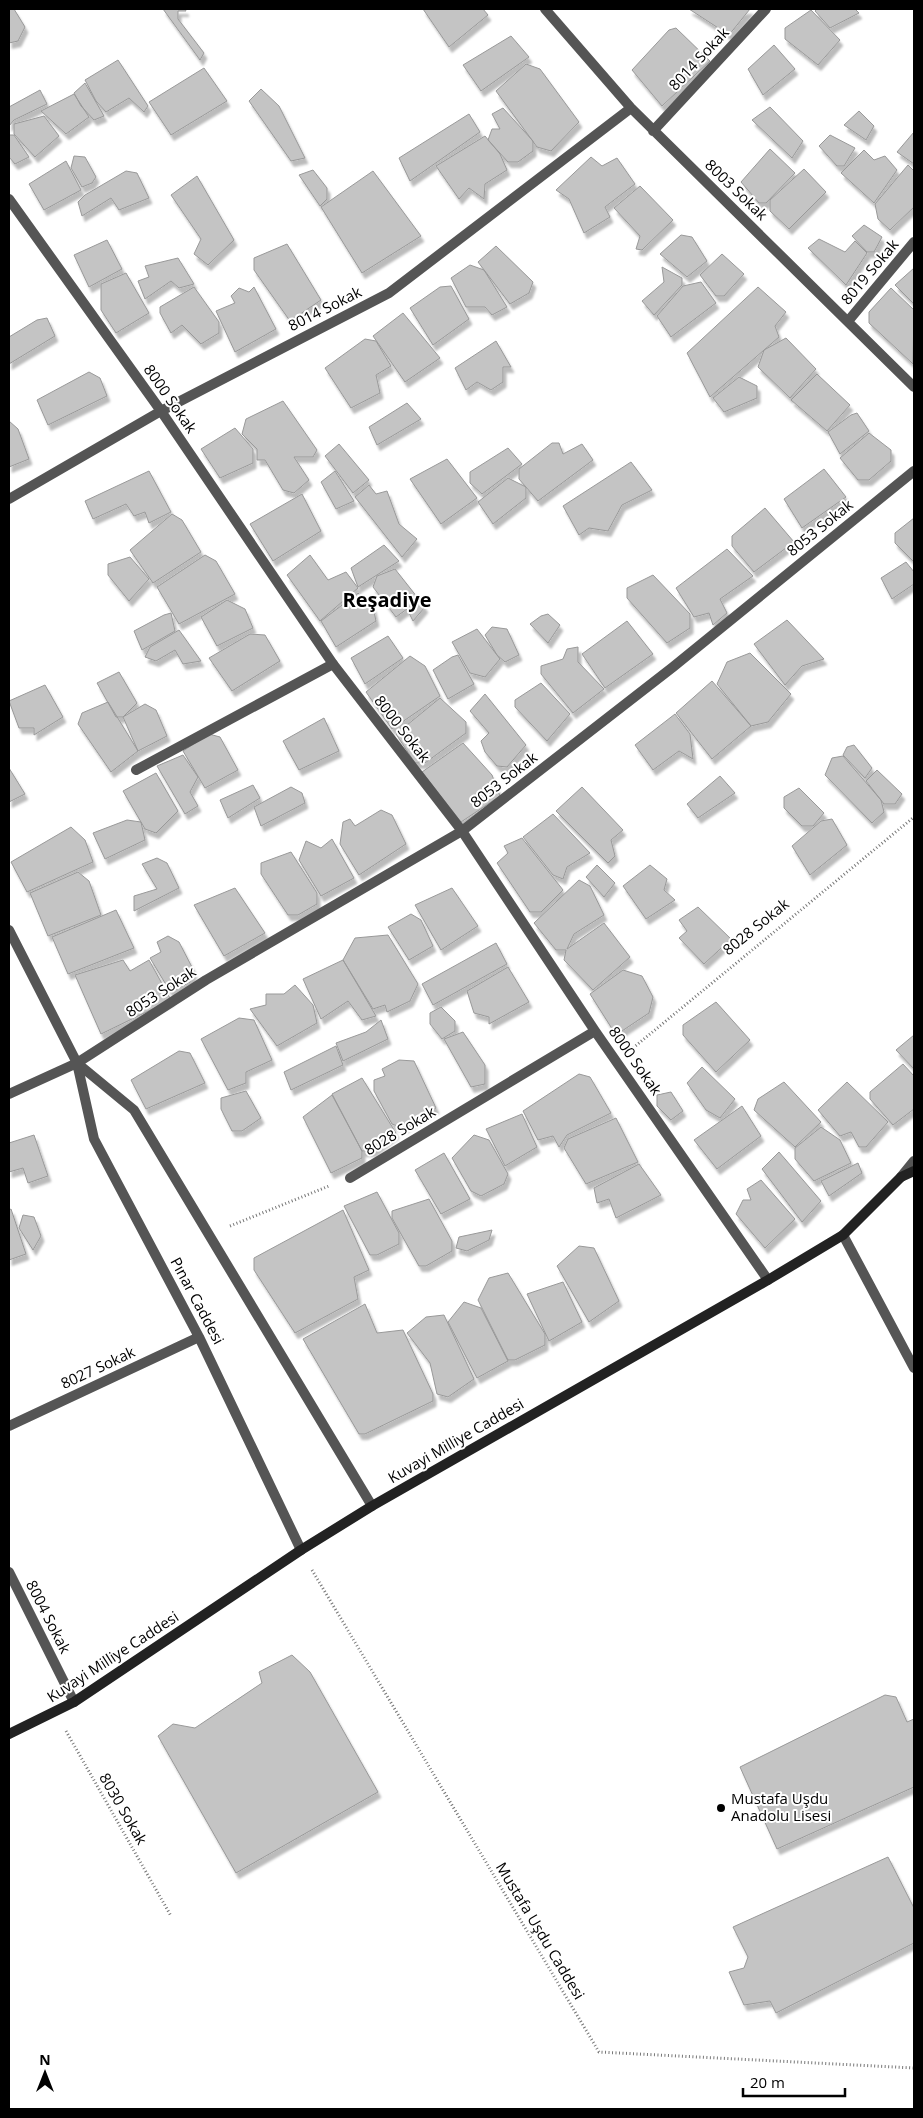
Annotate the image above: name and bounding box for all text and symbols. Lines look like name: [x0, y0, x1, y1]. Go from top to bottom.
street label: 8014 Sokak: [664, 22, 733, 94]
street label: 8003 Sokak: [701, 154, 772, 224]
street label: 8019 Sokak: [836, 234, 903, 308]
street label: 8014 Sokak: [285, 281, 365, 335]
street label: 8000 Sokak: [140, 360, 202, 437]
street label: 8053 Sokak: [782, 494, 857, 560]
district label: Reşadiye: [343, 586, 432, 613]
street label: 8000 Sokak: [370, 691, 435, 766]
street label: 8053 Sokak: [466, 747, 541, 812]
street label: 8028 Sokak: [718, 893, 793, 959]
street label: 8053 Sokak: [122, 961, 199, 1021]
street label: 8000 Sokak: [605, 1022, 667, 1099]
street label: 8028 Sokak: [360, 1101, 439, 1159]
street label: Pınar Caddesi: [167, 1254, 229, 1348]
street label: 8027 Sokak: [57, 1341, 138, 1393]
street label: Kuvayi Milliye Caddesi: [384, 1393, 527, 1487]
street label: 8004 Sokak: [22, 1577, 76, 1657]
street label: Kuvayi Milliye Caddesi: [43, 1606, 182, 1706]
street label: 8030 Sokak: [95, 1769, 152, 1848]
place label: Mustafa Uşdu Anadolu Lisesi: [731, 1788, 831, 1825]
marker: Mustafa Uşdu Anadolu Lisesi: [715, 1802, 727, 1814]
street label: Mustafa Uşdu Caddesi: [492, 1858, 590, 2003]
north arrow: [20, 2048, 70, 2098]
text: N: [39, 2050, 51, 2069]
scale bar: [743, 2066, 846, 2098]
text: 20 m: [750, 2072, 785, 2092]

